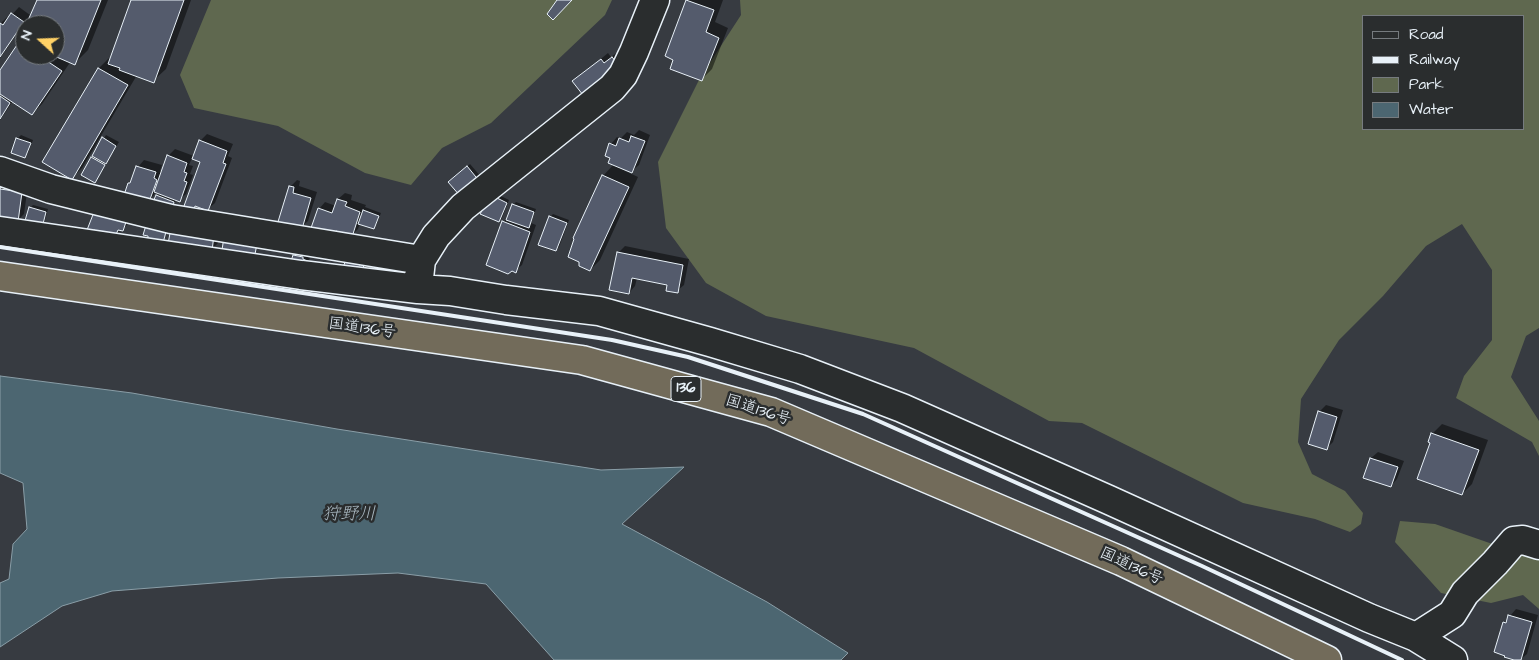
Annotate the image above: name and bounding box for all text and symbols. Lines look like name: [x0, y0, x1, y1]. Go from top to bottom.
north arrow: [15, 15, 65, 65]
legend: [1362, 15, 1524, 130]
text: Road: [1409, 24, 1443, 45]
text: N: [16, 28, 38, 43]
text: Railway: [1409, 49, 1460, 70]
text: Park: [1409, 74, 1444, 95]
text: Water: [1409, 99, 1453, 120]
street label: 国道136号: [327, 315, 397, 343]
road number: 136: [671, 376, 701, 402]
street label: 国道136号: [723, 391, 793, 431]
water label: 狩野川: [322, 504, 376, 526]
street label: 国道136号: [1096, 544, 1166, 590]

